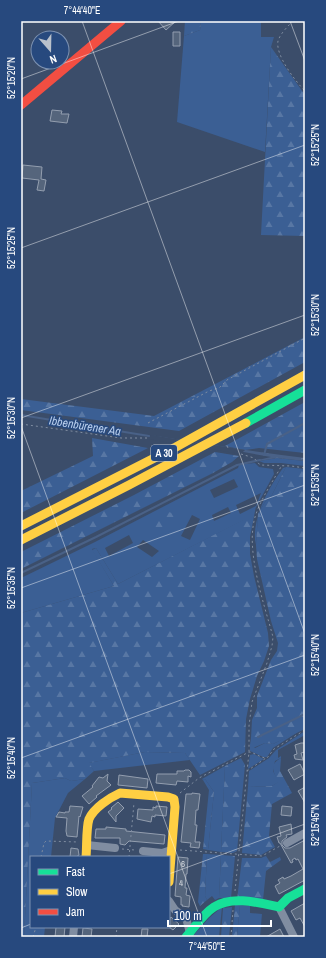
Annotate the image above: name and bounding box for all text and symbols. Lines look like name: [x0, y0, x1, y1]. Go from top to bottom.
text: 7°44'40"E: [64, 4, 100, 17]
north arrow: [30, 30, 70, 70]
text: N: [48, 52, 59, 67]
text: 52°15'20"N: [5, 57, 18, 99]
text: 52°15'25"N: [309, 124, 322, 166]
text: 52°15'25"N: [5, 227, 18, 269]
text: 52°15'30"N: [309, 294, 322, 336]
text: 52°15'30"N: [5, 397, 18, 439]
water label: Ibbenbürener Aa: [48, 412, 123, 440]
road number: A 30: [151, 445, 177, 461]
text: 52°15'35"N: [309, 464, 322, 506]
text: 52°15'35"N: [5, 567, 18, 609]
text: 52°15'40"N: [309, 634, 322, 676]
text: 52°15'40"N: [5, 737, 18, 779]
text: 52°15'45"N: [309, 804, 322, 846]
legend: [30, 856, 170, 928]
house number: 6: [181, 858, 185, 870]
text: Fast: [66, 864, 85, 880]
house number: 4: [179, 877, 183, 889]
text: Slow: [66, 884, 88, 900]
scale bar: [168, 902, 271, 928]
text: Jam: [66, 904, 85, 920]
text: 100 m: [174, 908, 201, 924]
text: 7°44'50"E: [189, 940, 225, 953]

